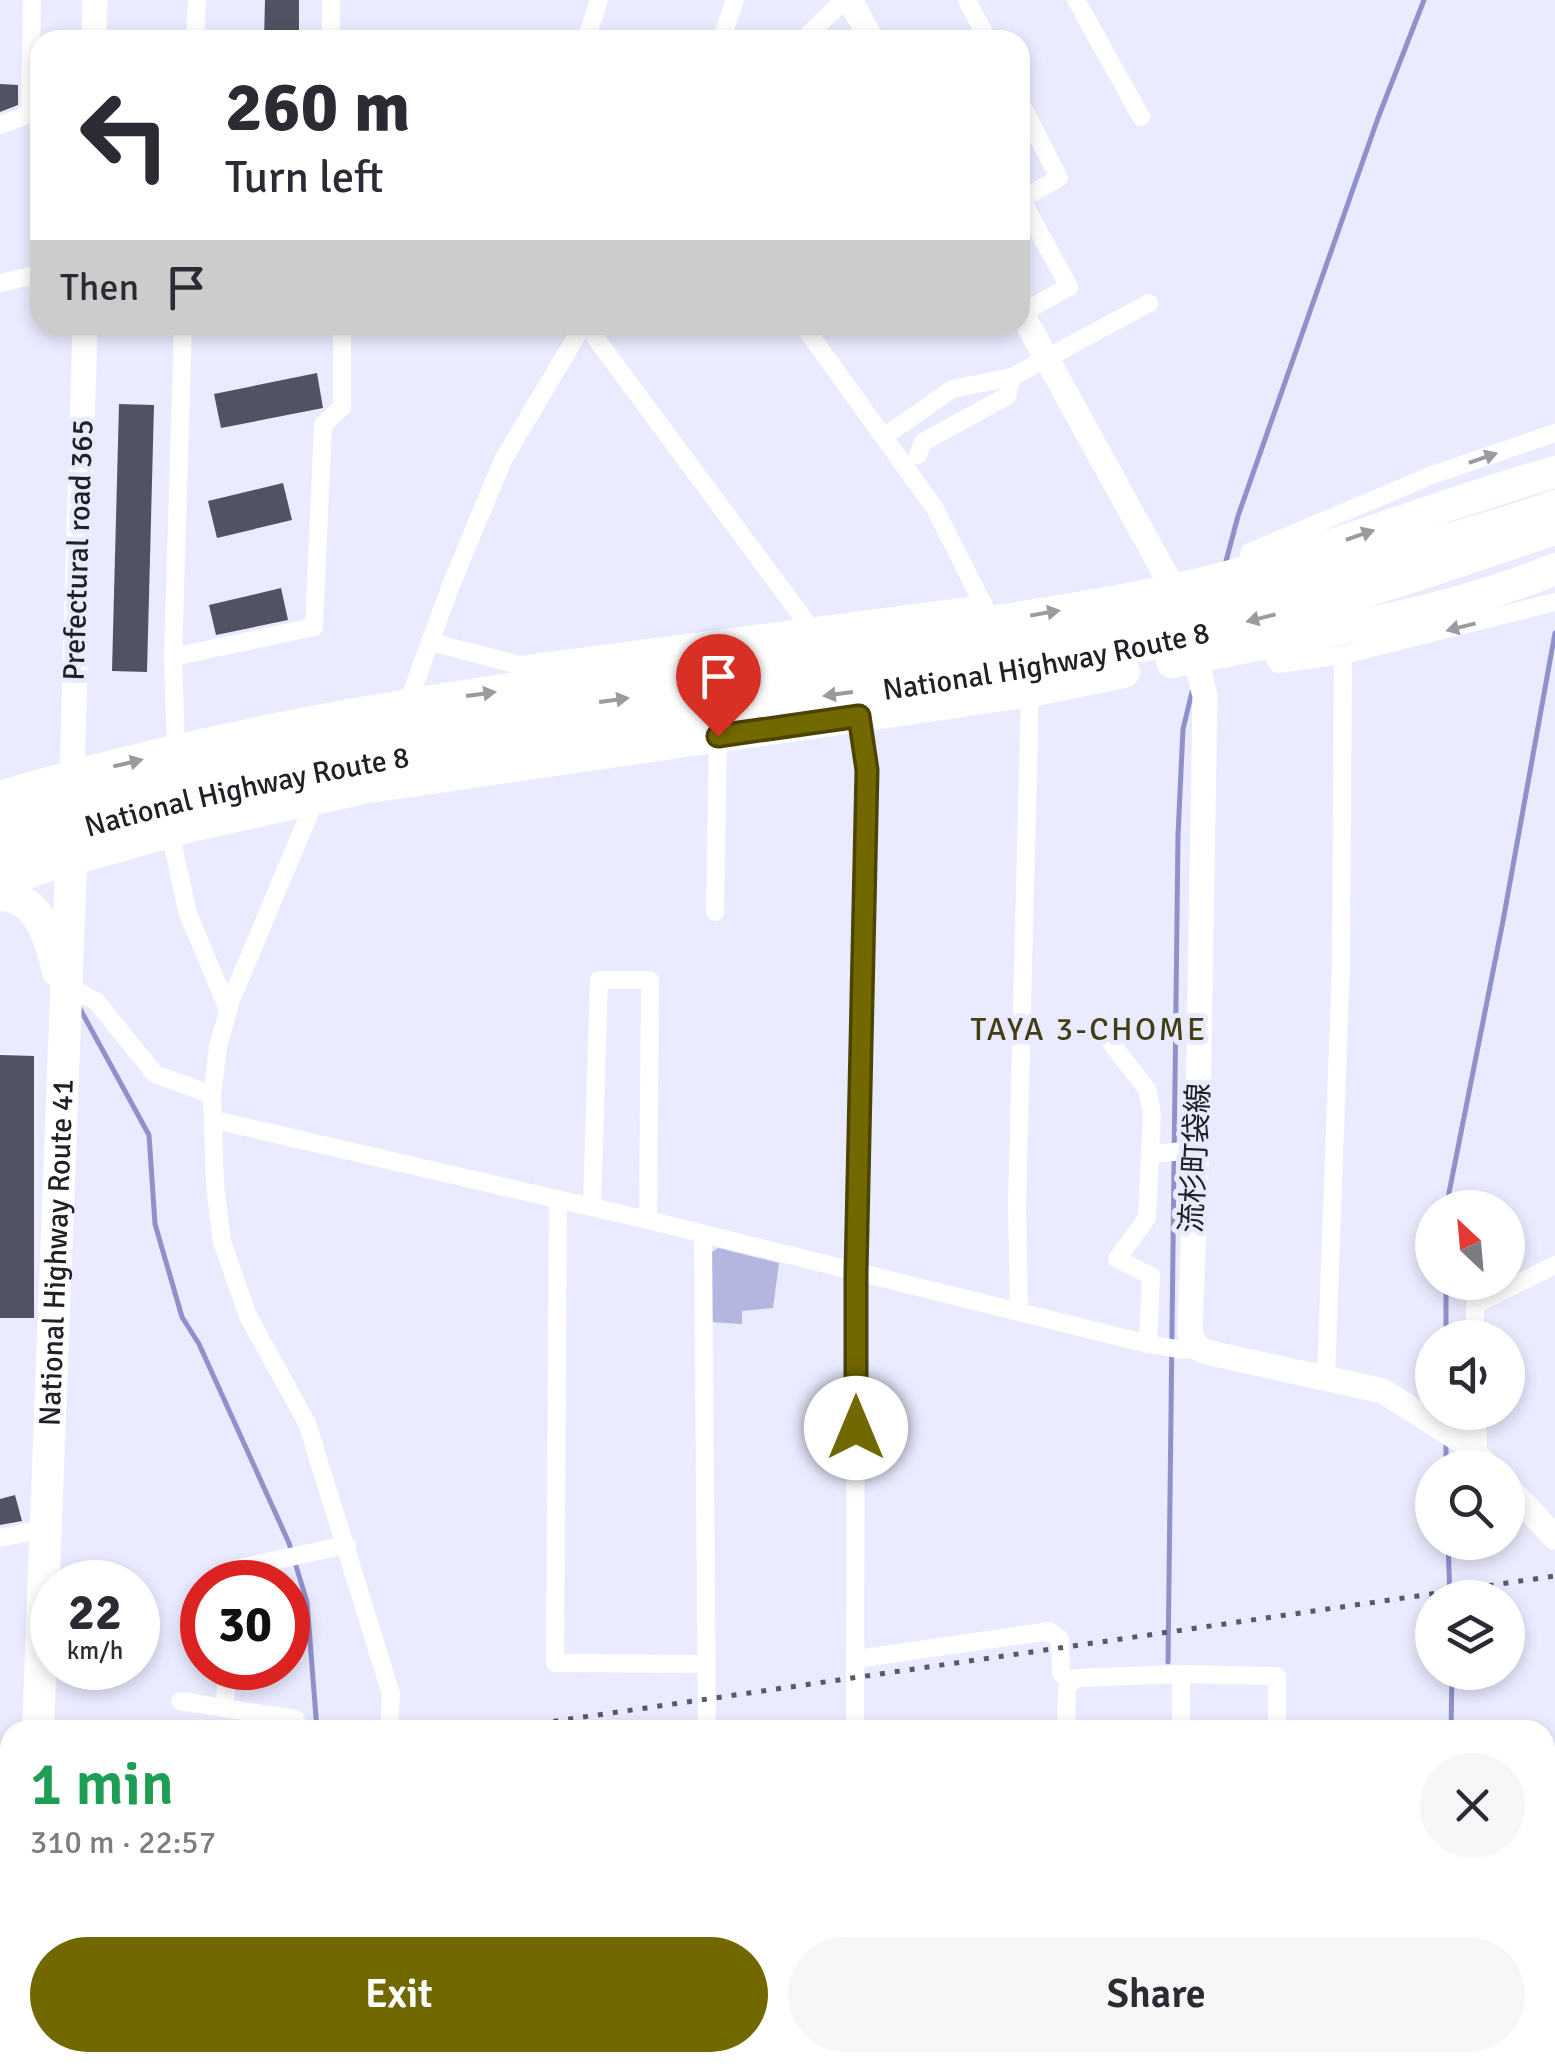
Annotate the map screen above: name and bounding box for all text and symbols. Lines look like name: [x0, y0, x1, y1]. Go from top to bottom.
text: 260 m: [225, 64, 410, 150]
icon: left: [60, 70, 190, 200]
text: Turn left: [225, 150, 384, 205]
icon: arrive: [159, 260, 214, 315]
text: Then: [60, 264, 139, 311]
street label: Prefectural road 365: [55, 419, 102, 681]
one-way arrow: [1468, 450, 1498, 465]
one-way arrow: [1346, 527, 1376, 542]
one-way arrow: [1030, 605, 1061, 620]
one-way arrow: [1245, 611, 1276, 626]
street label: National Highway Route 8: [880, 614, 1213, 709]
one-way arrow: [1445, 620, 1476, 635]
pin: [676, 634, 761, 737]
icon: arrive: [691, 649, 746, 704]
one-way arrow: [466, 686, 497, 702]
one-way arrow: [822, 687, 853, 703]
one-way arrow: [599, 692, 630, 708]
street label: National Highway Route 8: [80, 739, 412, 846]
one-way arrow: [113, 755, 144, 770]
district label: TAYA 3-CHOME: [970, 1010, 1208, 1049]
street label: National Highway Route 41: [32, 1078, 82, 1427]
street label: 流杉町袋線: [1173, 1082, 1218, 1234]
north arrow: [1415, 1190, 1525, 1300]
map controls: [1415, 1190, 1525, 1690]
button: sound: [1415, 1320, 1525, 1430]
position arrow: [804, 1376, 908, 1480]
button: search: [1415, 1450, 1525, 1560]
speed limit sign: 30: [180, 1560, 310, 1690]
button: layers: [1415, 1580, 1525, 1690]
text: 22: [68, 1582, 122, 1644]
text: km/h: [67, 1635, 123, 1666]
text: 1 min: [30, 1748, 174, 1822]
button: close: [1420, 1753, 1525, 1858]
text: 310 m · 22:57: [30, 1823, 216, 1862]
button: Exit: [30, 1937, 768, 2052]
button: Share: [788, 1937, 1525, 2052]

